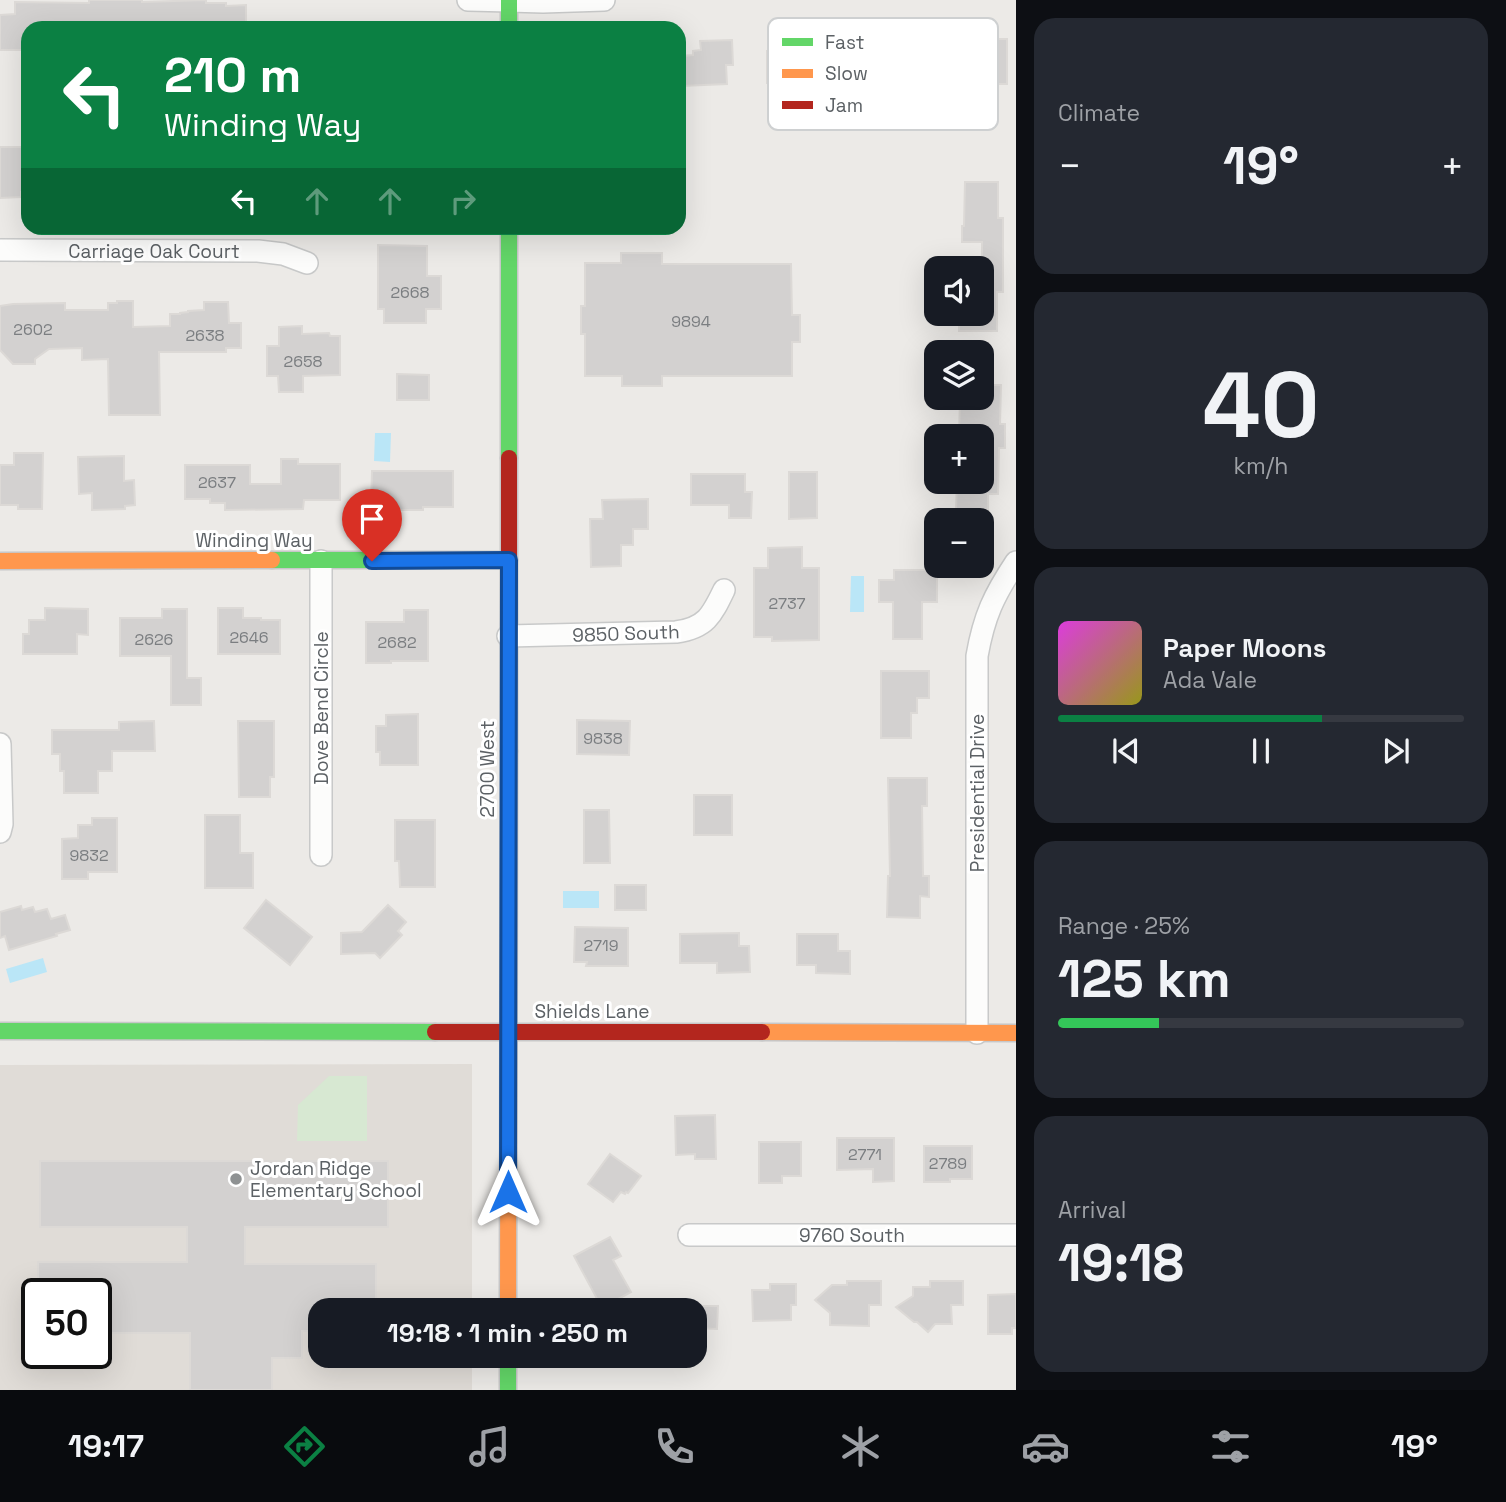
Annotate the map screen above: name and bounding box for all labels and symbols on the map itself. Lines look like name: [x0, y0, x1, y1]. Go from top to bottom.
legend: [768, 18, 998, 130]
text: Fast: [825, 30, 865, 55]
text: Slow: [825, 61, 868, 86]
text: Jam: [825, 93, 863, 118]
street label: Carriage Oak Court: [68, 239, 240, 264]
house number: 2668: [390, 282, 430, 303]
house number: 9894: [671, 311, 711, 332]
house number: 2602: [13, 319, 53, 340]
house number: 2638: [185, 325, 225, 346]
house number: 2658: [284, 351, 323, 372]
house number: 2637: [198, 472, 236, 493]
pin: [342, 489, 402, 561]
street label: Winding Way: [195, 528, 313, 553]
house number: 2737: [768, 593, 806, 614]
street label: 9850 South: [572, 619, 680, 648]
house number: 2646: [229, 627, 269, 648]
house number: 2626: [135, 629, 173, 650]
street label: Dove Bend Circle: [309, 631, 334, 785]
house number: 2682: [377, 632, 417, 653]
street label: Presidential Drive: [965, 714, 990, 872]
street label: 2700 West: [475, 720, 500, 818]
house number: 9838: [583, 728, 623, 749]
house number: 9832: [69, 845, 109, 866]
house number: 2719: [584, 935, 618, 956]
street label: Shields Lane: [534, 999, 650, 1024]
house number: 2771: [848, 1144, 882, 1165]
house number: 2789: [929, 1153, 967, 1174]
position arrow: [471, 1155, 545, 1229]
place label: Jordan Ridge Elementary School: [250, 1156, 422, 1203]
marker: Jordan Ridge Elementary School: [228, 1171, 244, 1187]
street label: 9760 South: [799, 1223, 905, 1248]
speed limit sign: 50: [21, 1278, 112, 1369]

